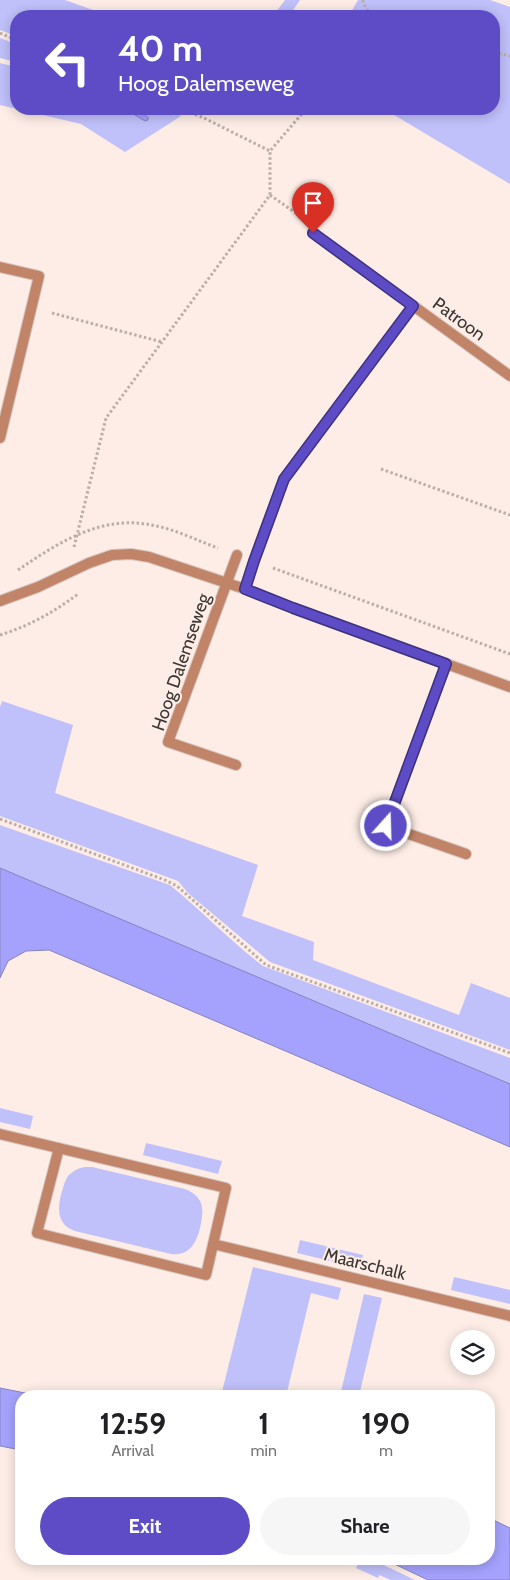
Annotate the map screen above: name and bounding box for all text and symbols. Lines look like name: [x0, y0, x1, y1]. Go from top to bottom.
text: 40 m: [118, 27, 203, 70]
icon: left: [35, 30, 100, 95]
text: Hoog Dalemseweg: [118, 70, 294, 97]
pin: [292, 182, 334, 233]
icon: arrive: [299, 189, 327, 217]
street label: Patroon: [428, 292, 490, 346]
street label: Hoog Dalemseweg: [147, 589, 215, 734]
position arrow: [359, 799, 411, 851]
street label: Maarschalk: [322, 1243, 409, 1285]
map controls: [450, 1330, 495, 1375]
button: layers: [450, 1330, 495, 1375]
text: 12:59: [99, 1405, 166, 1442]
text: 1: [258, 1405, 269, 1442]
text: 190: [361, 1405, 410, 1442]
text: Arrival: [111, 1441, 154, 1460]
text: min: [251, 1441, 277, 1460]
text: m: [379, 1441, 393, 1460]
button: Exit: [40, 1497, 250, 1555]
button: Share: [260, 1497, 470, 1555]

